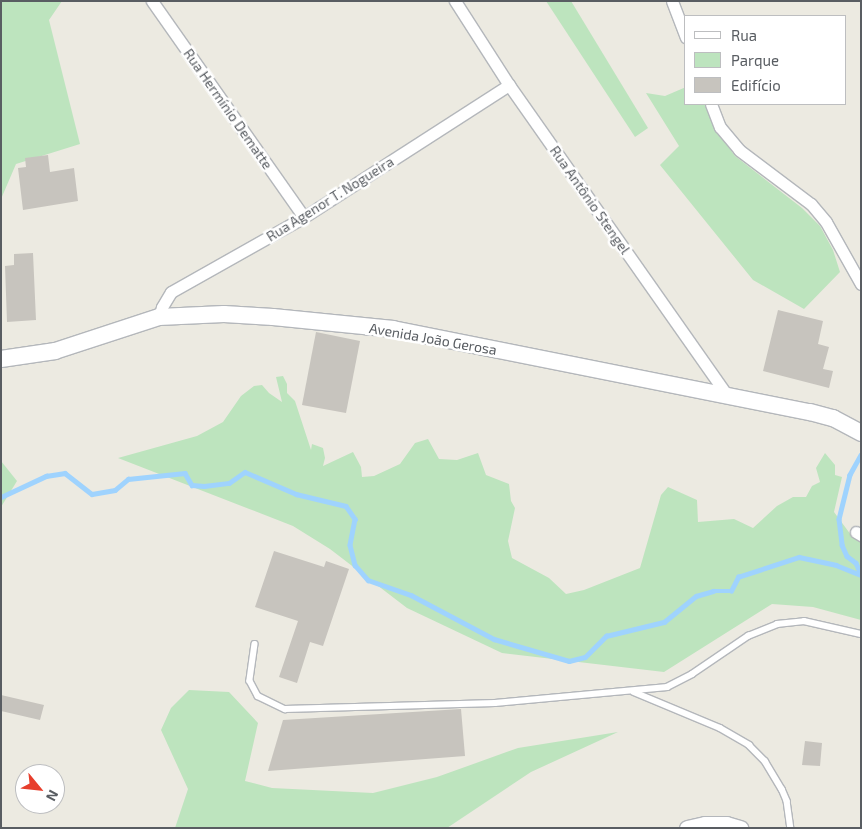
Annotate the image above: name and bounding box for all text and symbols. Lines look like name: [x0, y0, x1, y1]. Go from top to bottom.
legend: [684, 15, 847, 105]
text: Rua: [731, 26, 757, 44]
street label: Rua Hermínio Dematte: [180, 45, 276, 173]
text: Parque: [731, 51, 779, 69]
text: Edifício: [731, 76, 781, 94]
street label: Rua Antônio Stengel: [546, 143, 634, 257]
street label: Rua Agenor T. Nogueira: [263, 153, 397, 245]
street label: Avenida João Gerosa: [368, 319, 498, 359]
north arrow: [15, 764, 65, 814]
text: N: [43, 787, 63, 804]

